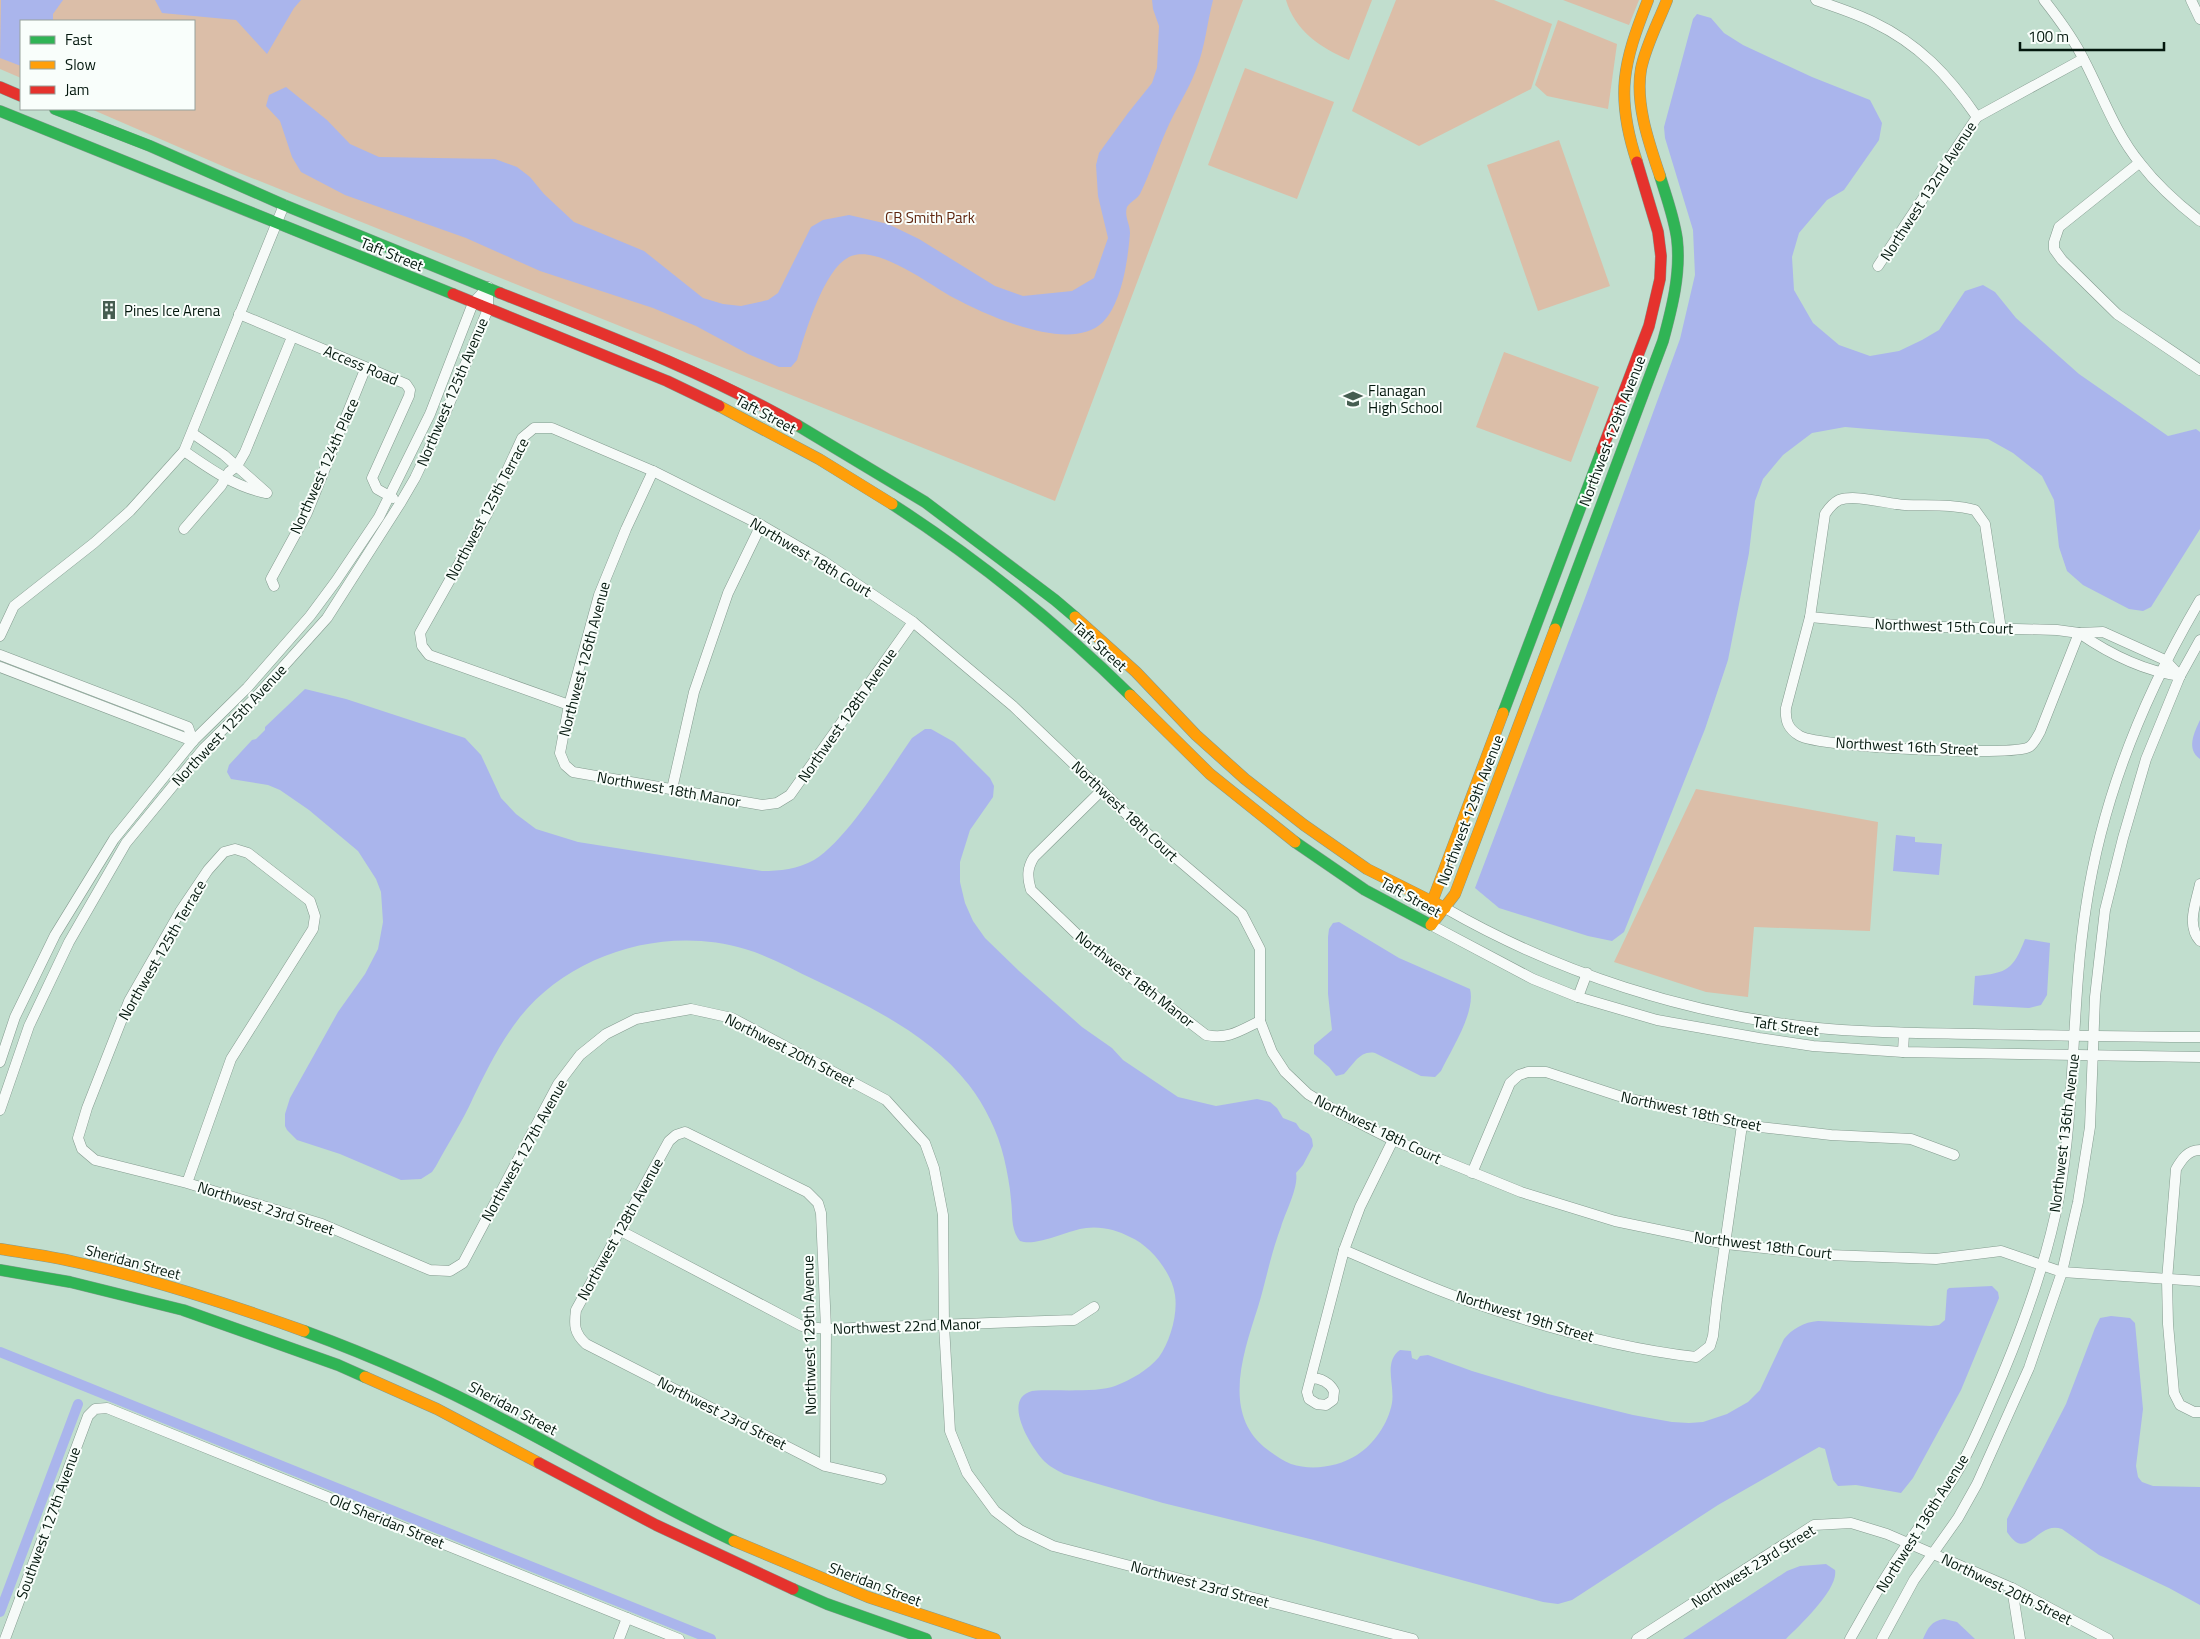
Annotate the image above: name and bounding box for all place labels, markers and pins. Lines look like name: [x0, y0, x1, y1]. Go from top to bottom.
building icon: Pines Ice Arena: [98, 299, 120, 321]
place label: Pines Ice Arena: [124, 299, 221, 322]
place label: Flanagan High School: [1368, 379, 1443, 419]
school or university icon: Flanagan High School: [1342, 388, 1364, 410]

